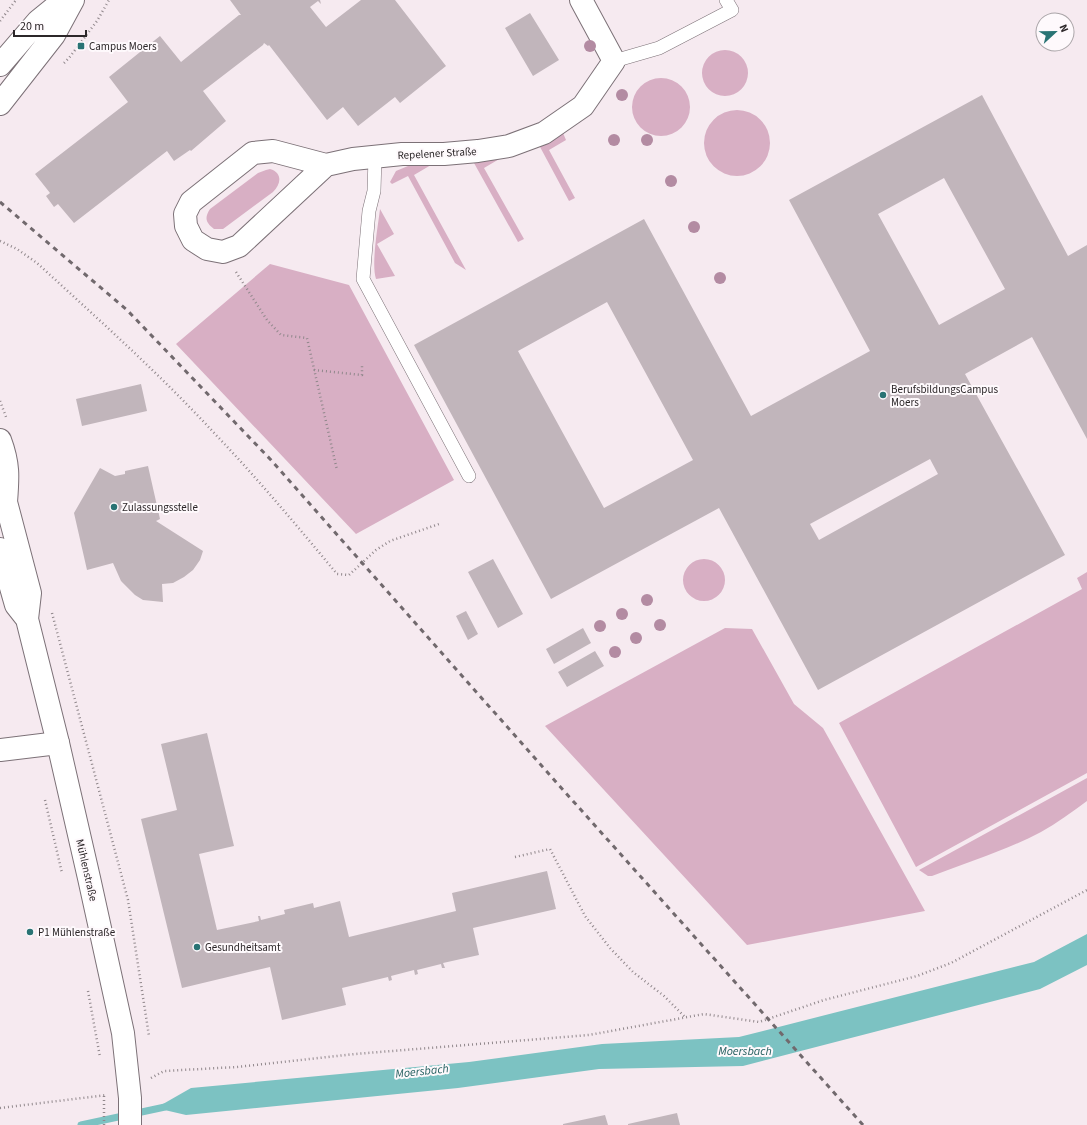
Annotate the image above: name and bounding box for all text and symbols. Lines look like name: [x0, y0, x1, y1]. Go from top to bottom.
scale bar: [14, 12, 86, 38]
north arrow: [1035, 12, 1075, 52]
text: 20 m: [20, 18, 44, 35]
text: N: [1055, 22, 1072, 35]
place label: Campus Moers: [89, 39, 157, 54]
marker: Campus Moers: [76, 41, 86, 51]
street label: Repelener Straße: [397, 144, 477, 163]
place label: BerufsbildungsCampus Moers: [891, 382, 998, 410]
marker: BerufsbildungsCampus Moers: [878, 390, 888, 400]
place label: Zulassungsstelle: [122, 500, 198, 515]
marker: Zulassungsstelle: [109, 502, 119, 512]
street label: Mühlenstraße: [72, 838, 101, 903]
place label: P1 Mühlenstraße: [38, 925, 116, 940]
marker: P1 Mühlenstraße: [25, 927, 35, 937]
place label: Gesundheitsamt: [205, 940, 281, 955]
marker: Gesundheitsamt: [192, 942, 202, 952]
water label: Moersbach: [718, 1043, 772, 1060]
water label: Moersbach: [395, 1060, 450, 1083]

